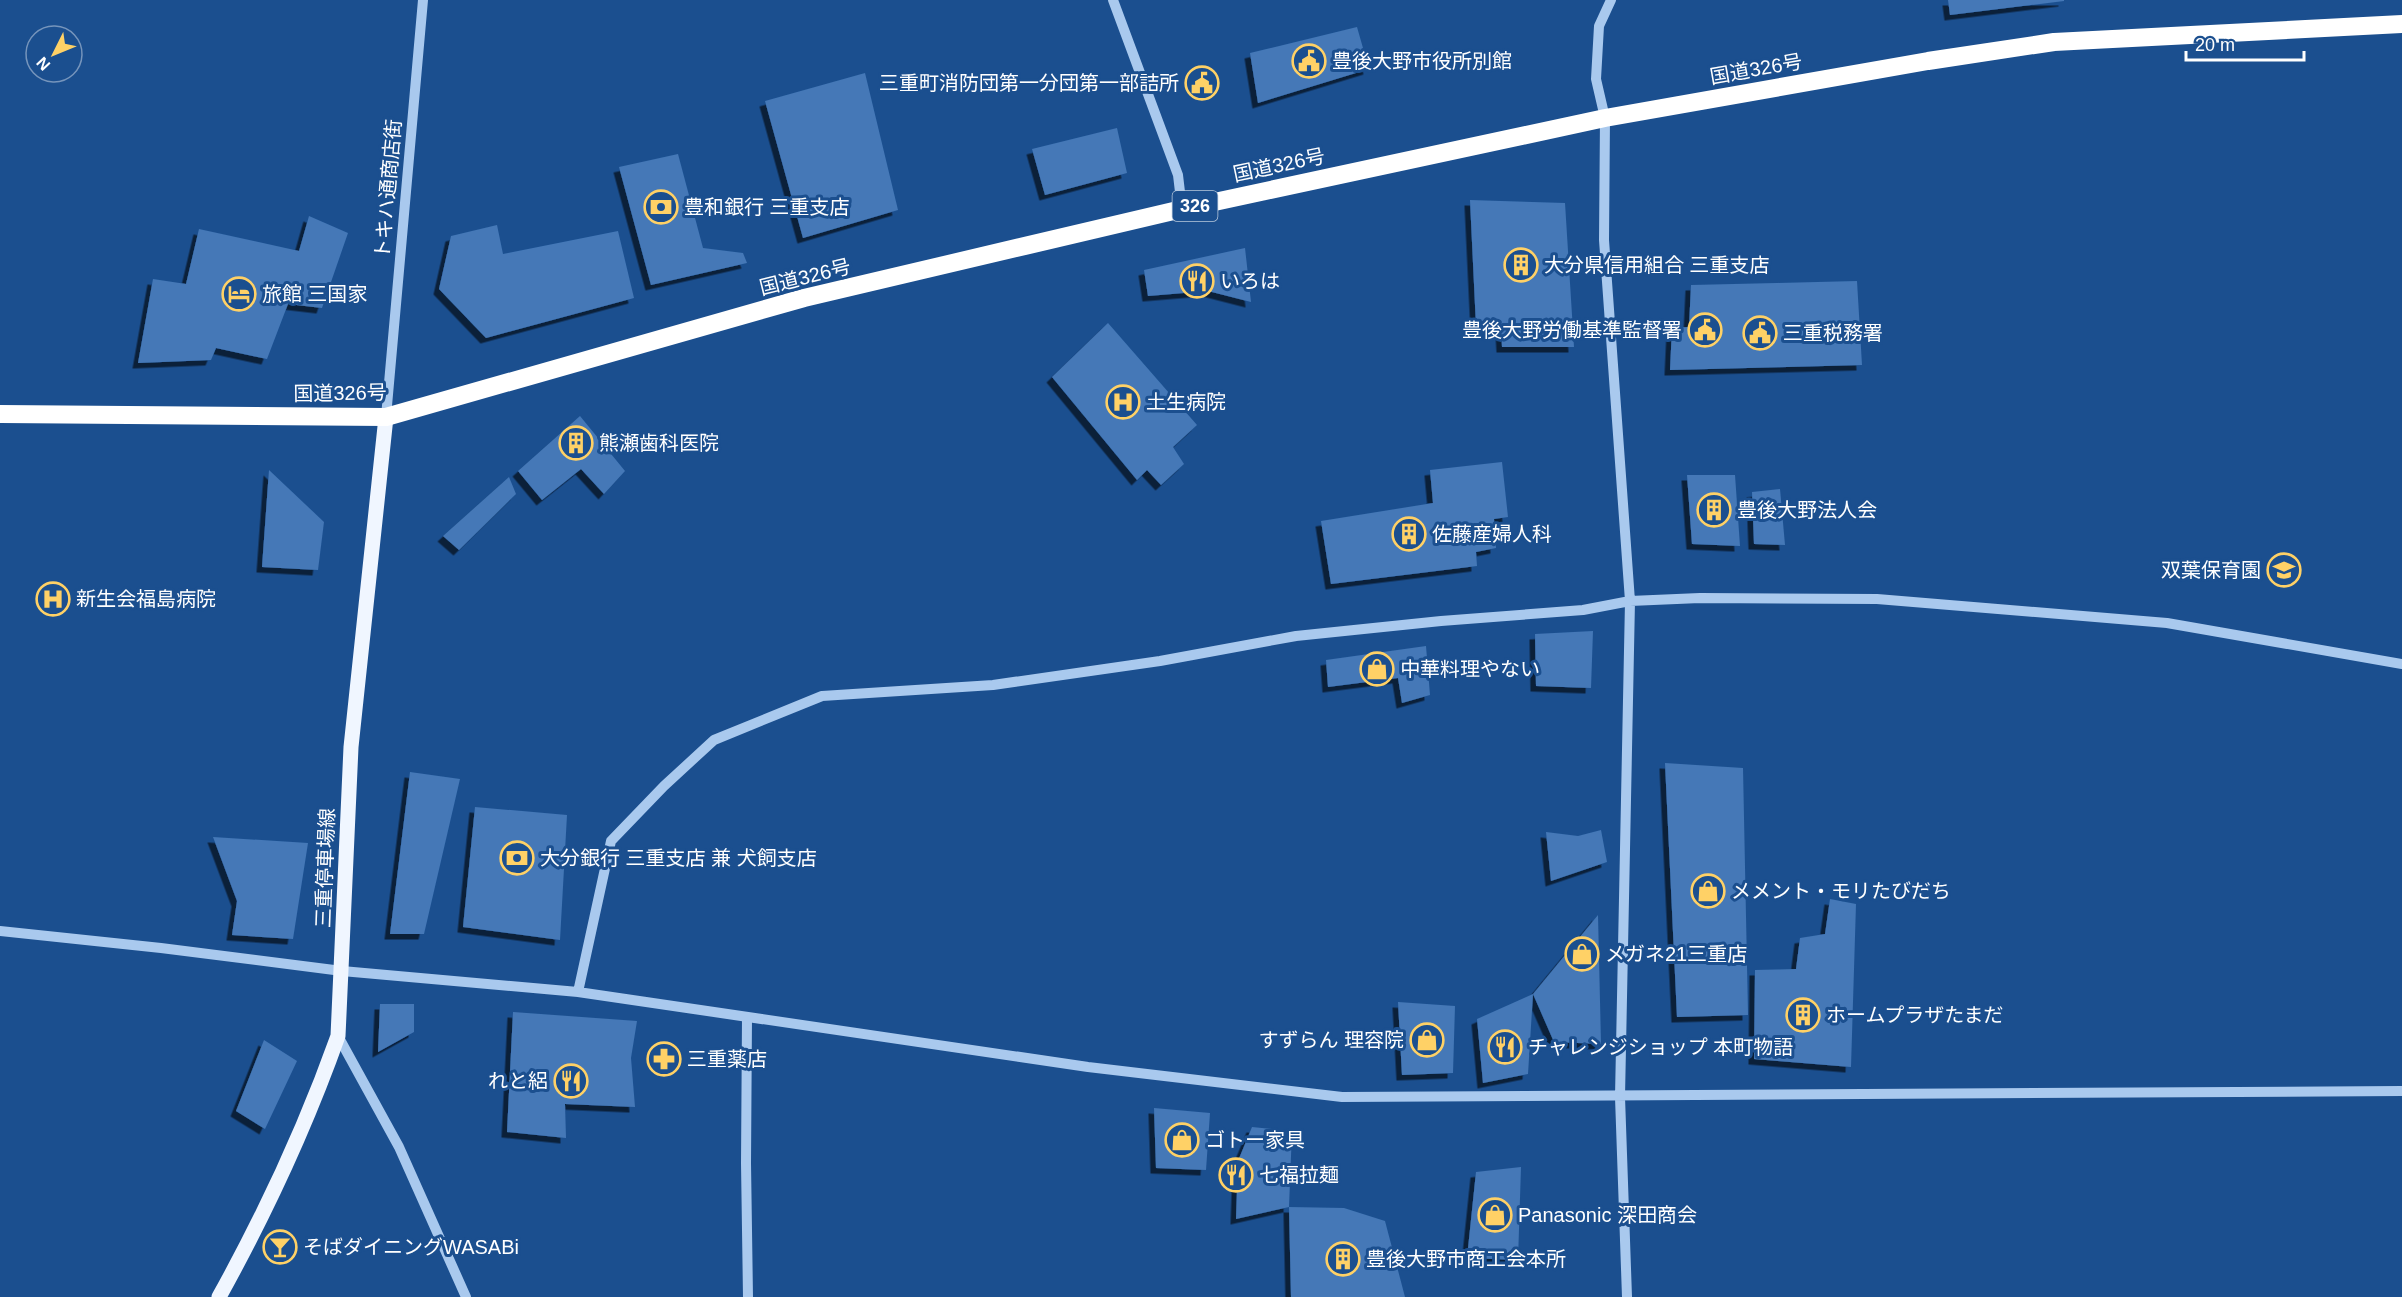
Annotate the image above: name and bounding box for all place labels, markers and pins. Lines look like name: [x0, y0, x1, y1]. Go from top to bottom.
public building icon: 豊後大野市役所別館: [1291, 43, 1327, 79]
place label: 豊後大野市役所別館: [1332, 50, 1512, 72]
public building icon: 三重町消防団第一分団第一部詰所: [1184, 65, 1220, 101]
place label: 三重町消防団第一分団第一部詰所: [879, 72, 1179, 94]
bank icon: 豊和銀行 三重支店: [643, 189, 679, 225]
place label: 豊和銀行 三重支店: [684, 196, 850, 218]
building icon: 大分県信用組合 三重支店: [1503, 247, 1539, 283]
place label: 大分県信用組合 三重支店: [1544, 254, 1770, 276]
restaurant icon: いろは: [1179, 263, 1215, 299]
place label: いろは: [1220, 270, 1280, 292]
hotel icon: 旅館 三国家: [221, 276, 257, 312]
place label: 旅館 三国家: [262, 283, 368, 305]
public building icon: 豊後大野労働基準監督署: [1687, 312, 1723, 348]
public building icon: 三重税務署: [1742, 315, 1778, 351]
place label: 豊後大野労働基準監督署: [1462, 319, 1682, 341]
place label: 三重税務署: [1783, 322, 1883, 344]
hospital icon: 土生病院: [1105, 384, 1141, 420]
place label: 土生病院: [1146, 391, 1226, 413]
building icon: 熊瀬歯科医院: [558, 425, 594, 461]
place label: 熊瀬歯科医院: [599, 432, 719, 454]
building icon: 豊後大野法人会: [1696, 492, 1732, 528]
place label: 豊後大野法人会: [1737, 499, 1877, 521]
building icon: 佐藤産婦人科: [1391, 516, 1427, 552]
place label: 佐藤産婦人科: [1432, 523, 1552, 545]
school or university icon: 双葉保育園: [2266, 552, 2302, 588]
place label: 双葉保育園: [2161, 559, 2261, 581]
hospital icon: 新生会福島病院: [35, 581, 71, 617]
place label: 新生会福島病院: [76, 588, 216, 610]
shop icon: 中華料理やない: [1359, 651, 1395, 687]
place label: 中華料理やない: [1400, 658, 1540, 680]
bank icon: 大分銀行 三重支店 兼 犬飼支店: [499, 840, 535, 876]
place label: 大分銀行 三重支店 兼 犬飼支店: [540, 847, 817, 869]
shop icon: メメント・モリたびだち: [1690, 873, 1726, 909]
place label: メメント・モリたびだち: [1731, 880, 1951, 902]
shop icon: メガネ21三重店: [1564, 936, 1600, 972]
place label: メガネ21三重店: [1605, 943, 1747, 965]
building icon: ホームプラザたまだ: [1785, 997, 1821, 1033]
place label: ホームプラザたまだ: [1826, 1004, 2004, 1026]
shop icon: すずらん 理容院: [1409, 1022, 1445, 1058]
place label: すずらん 理容院: [1258, 1029, 1404, 1051]
restaurant icon: チャレンジショップ 本町物語: [1487, 1029, 1523, 1065]
place label: チャレンジショップ 本町物語: [1528, 1036, 1793, 1058]
pharmacy icon: 三重薬店: [646, 1041, 682, 1077]
place label: 三重薬店: [687, 1048, 767, 1070]
restaurant icon: れと絽: [553, 1063, 589, 1099]
place label: れと絽: [488, 1070, 548, 1092]
shop icon: ゴトー家具: [1164, 1122, 1200, 1158]
place label: ゴトー家具: [1205, 1129, 1305, 1151]
restaurant icon: 七福拉麺: [1218, 1157, 1254, 1193]
place label: 七福拉麺: [1259, 1164, 1339, 1186]
shop icon: Panasonic 深田商会: [1477, 1197, 1513, 1233]
place label: Panasonic 深田商会: [1518, 1204, 1697, 1226]
bar icon: そばダイニングWASABi: [262, 1229, 298, 1265]
place label: そばダイニングWASABi: [303, 1236, 519, 1258]
building icon: 豊後大野市商工会本所: [1325, 1241, 1361, 1277]
place label: 豊後大野市商工会本所: [1366, 1248, 1566, 1270]

